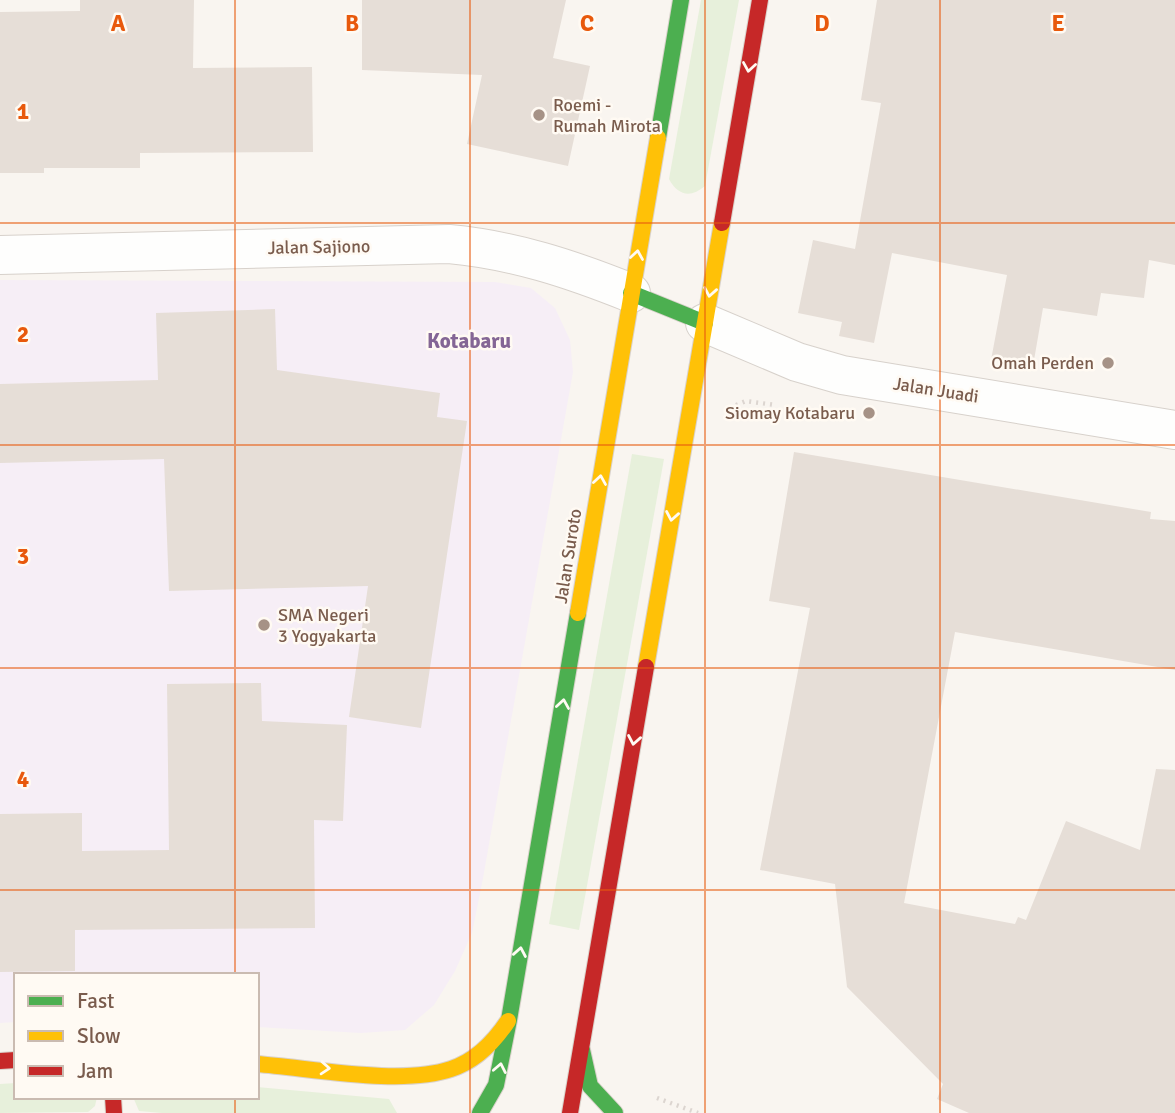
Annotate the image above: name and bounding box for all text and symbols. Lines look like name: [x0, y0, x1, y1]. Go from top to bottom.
text: A: [111, 9, 126, 38]
text: B: [345, 9, 359, 38]
text: C: [580, 9, 594, 38]
text: D: [814, 9, 830, 38]
text: E: [1051, 9, 1065, 38]
one-way arrow: [742, 61, 757, 73]
place label: Roemi - Rumah Mirota: [553, 94, 661, 137]
text: 1: [17, 97, 29, 126]
marker: Roemi - Rumah Mirota: [531, 107, 547, 123]
street label: Jalan Sajiono: [268, 235, 370, 259]
one-way arrow: [629, 249, 644, 261]
one-way arrow: [704, 286, 719, 298]
text: 2: [17, 320, 29, 349]
district label: Kotabaru: [427, 328, 511, 354]
place label: Omah Perden: [991, 352, 1094, 374]
marker: Omah Perden: [1100, 355, 1116, 371]
street label: Jalan Juadi: [892, 372, 980, 408]
place label: Siomay Kotabaru: [725, 402, 855, 424]
marker: Siomay Kotabaru: [861, 405, 877, 421]
one-way arrow: [592, 474, 607, 486]
street label: Jalan Suroto: [550, 507, 586, 605]
one-way arrow: [665, 510, 680, 522]
text: 3: [17, 542, 29, 571]
place label: SMA Negeri 3 Yogyakarta: [278, 604, 376, 647]
marker: SMA Negeri 3 Yogyakarta: [256, 617, 272, 633]
one-way arrow: [555, 698, 570, 710]
one-way arrow: [627, 734, 642, 746]
text: 4: [17, 765, 29, 794]
one-way arrow: [512, 947, 527, 959]
legend: [14, 973, 259, 1099]
text: Fast: [77, 988, 114, 1014]
text: Slow: [77, 1023, 121, 1049]
text: Jam: [77, 1058, 113, 1084]
one-way arrow: [320, 1060, 331, 1075]
one-way arrow: [491, 1062, 506, 1074]

